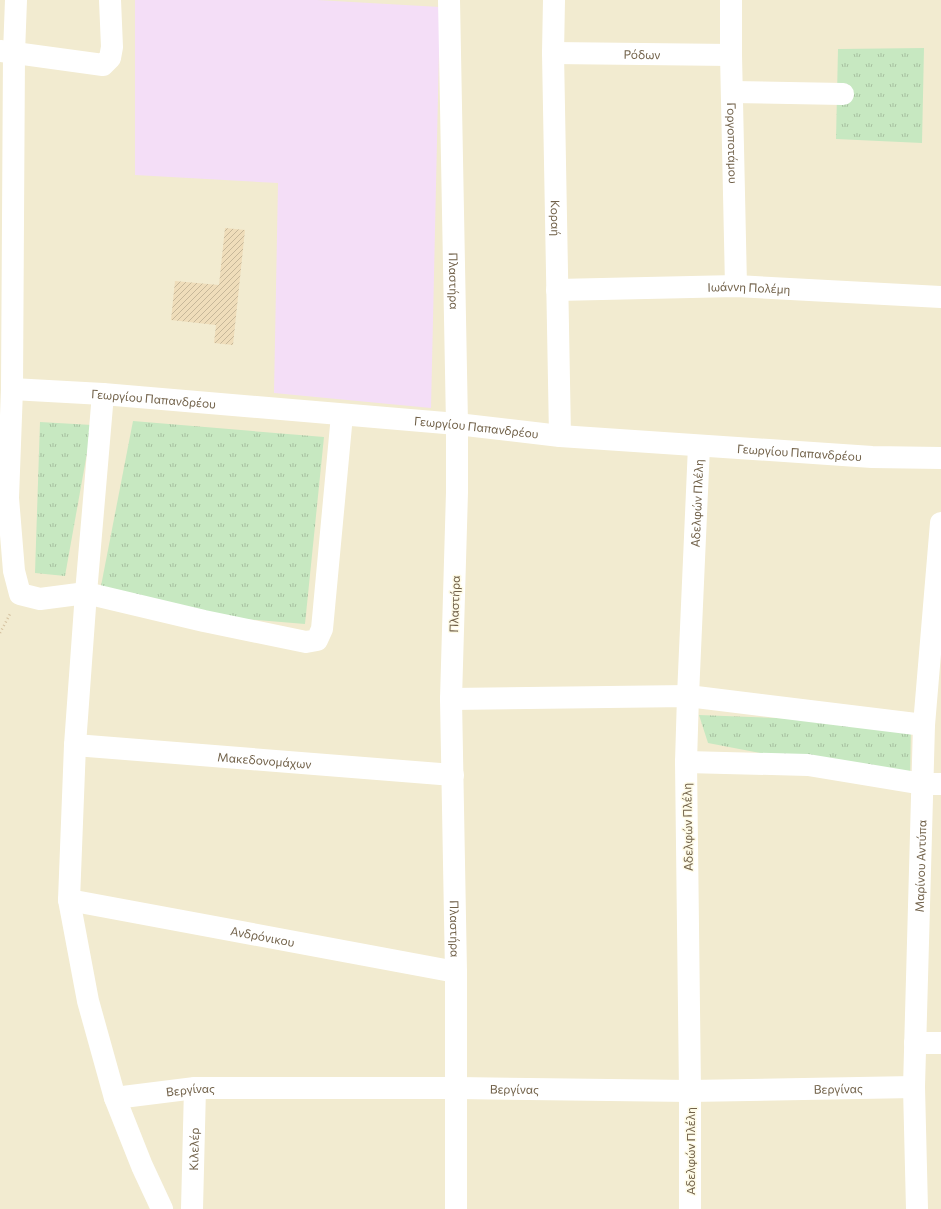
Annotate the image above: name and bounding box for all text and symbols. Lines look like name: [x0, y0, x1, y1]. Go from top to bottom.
street label: Ρόδων: [624, 47, 660, 61]
street label: Γοργοποτάμου: [725, 102, 741, 184]
street label: Κοραή: [549, 200, 563, 236]
street label: Πλαστήρα: [447, 252, 462, 310]
street label: Ιωάννη Πολέμη: [707, 279, 791, 296]
street label: Γεωργίου Παπανδρέου: [91, 386, 217, 411]
street label: Γεωργίου Παπανδρέου: [414, 413, 540, 440]
street label: Γεωργίου Παπανδρέου: [737, 441, 862, 463]
street label: Αδελφών Πλέλη: [688, 459, 705, 548]
street label: Πλαστήρα: [446, 575, 462, 633]
street label: Μακεδονομάχων: [217, 749, 312, 771]
street label: Αδελφών Πλέλη: [679, 783, 695, 871]
street label: Μαρίνου Αντύπα: [912, 820, 928, 913]
street label: Πλαστήρα: [448, 900, 463, 957]
street label: Ανδρόνικου: [229, 923, 296, 949]
street label: Βεργίνας: [165, 1081, 215, 1099]
street label: Βεργίνας: [490, 1081, 539, 1096]
street label: Βεργίνας: [814, 1081, 863, 1096]
street label: Αδελφών Πλέλη: [683, 1107, 697, 1195]
street label: Κιλελέρ: [186, 1127, 201, 1171]

